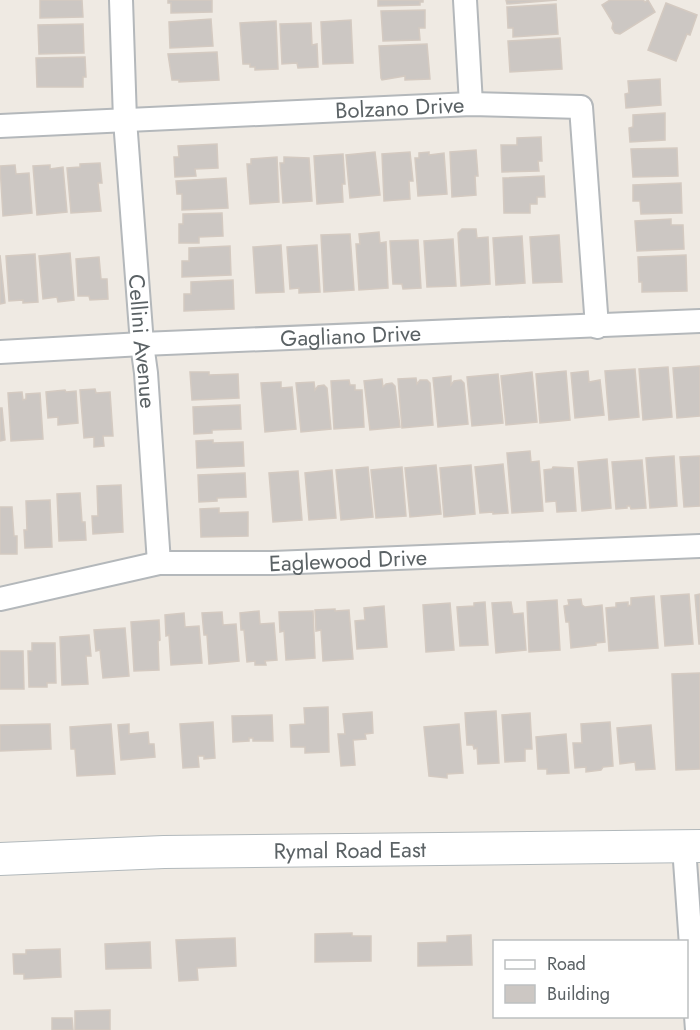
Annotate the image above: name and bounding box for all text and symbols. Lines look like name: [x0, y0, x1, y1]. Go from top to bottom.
street label: Bolzano Drive: [334, 88, 465, 126]
street label: Cellini Avenue: [121, 273, 164, 409]
street label: Gagliano Drive: [280, 317, 422, 354]
street label: Eaglewood Drive: [268, 541, 428, 579]
street label: Rymal Road East: [273, 833, 427, 867]
legend: [493, 940, 688, 1018]
text: Road: [547, 951, 586, 977]
text: Building: [547, 981, 610, 1007]

